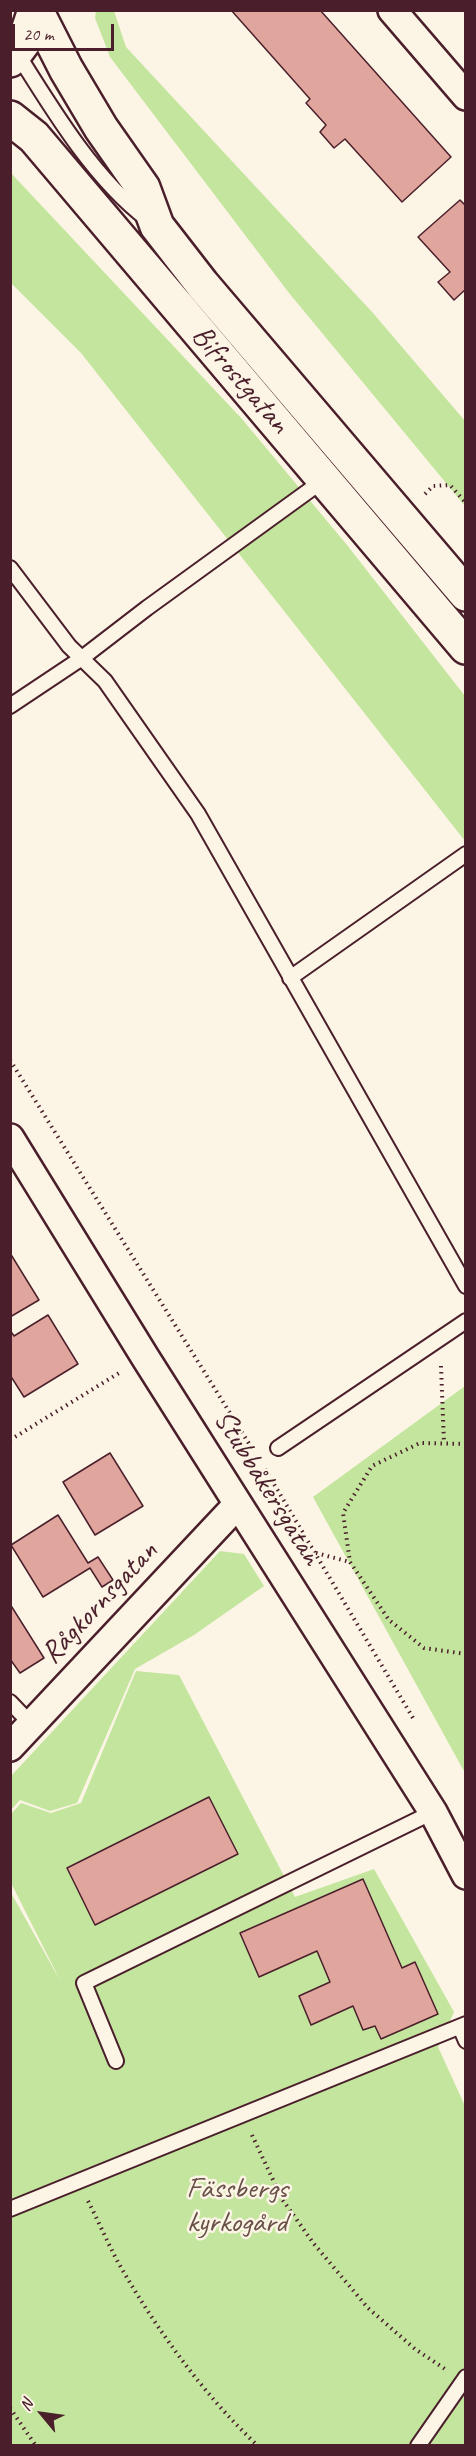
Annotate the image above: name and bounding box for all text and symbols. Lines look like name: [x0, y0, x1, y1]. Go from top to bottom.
scale bar: [15, 12, 117, 50]
text: 20 m: [23, 23, 54, 45]
street label: Bifrostgatan: [183, 319, 297, 441]
street label: Stubbåkersgatan: [205, 1404, 329, 1572]
street label: Rågkornsgatan: [34, 1534, 166, 1672]
park label: Fässbergs kyrkogård: [186, 2171, 288, 2242]
north arrow: [12, 2384, 72, 2444]
text: N: [15, 2396, 37, 2414]

